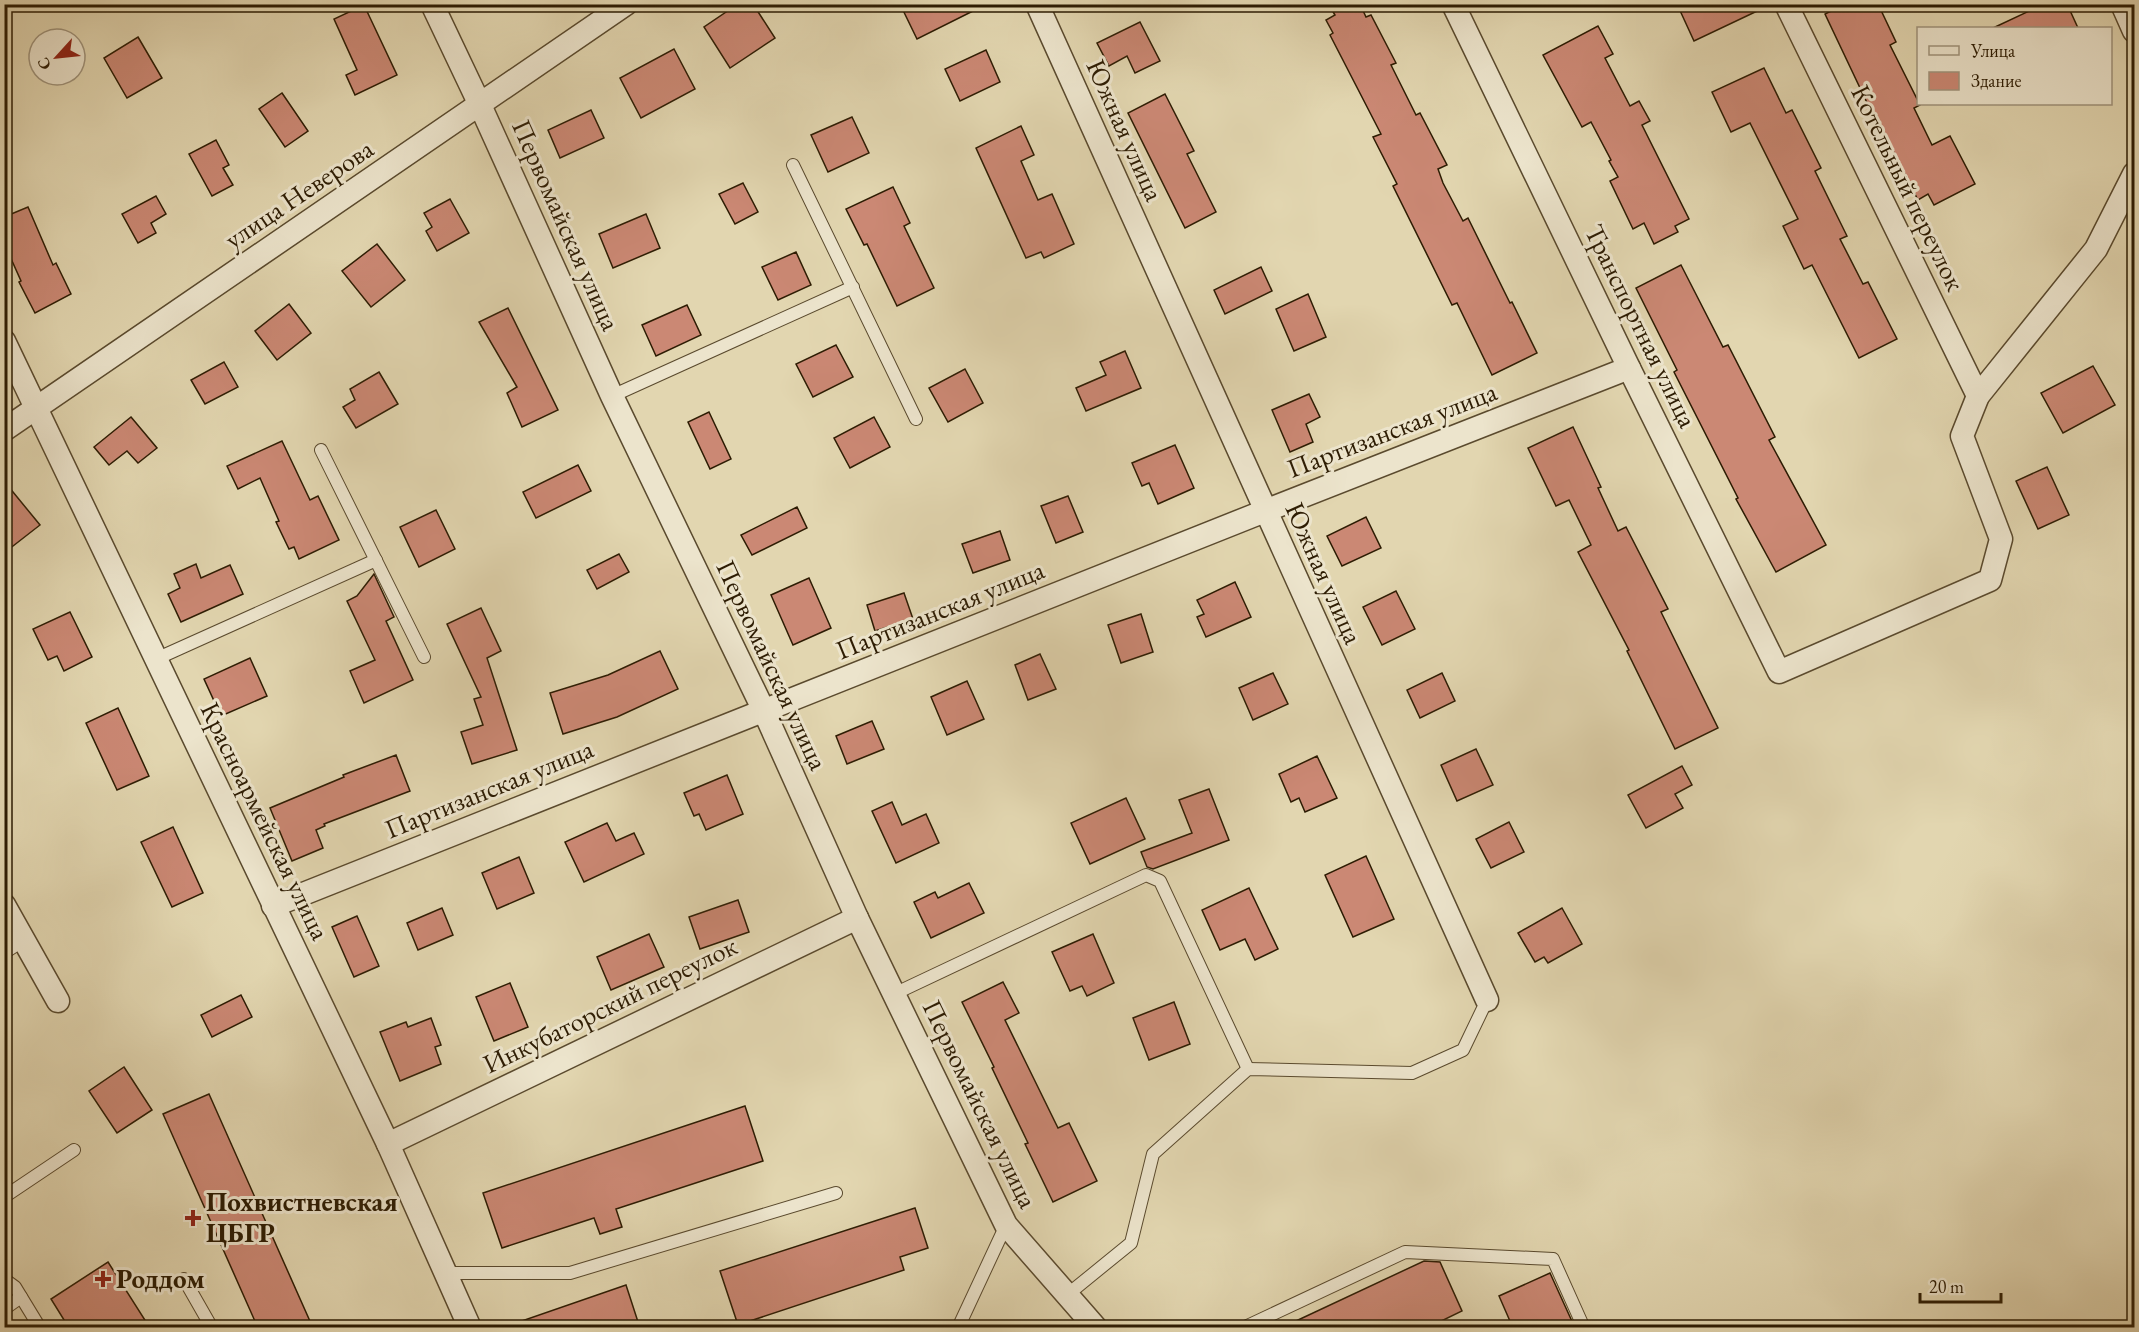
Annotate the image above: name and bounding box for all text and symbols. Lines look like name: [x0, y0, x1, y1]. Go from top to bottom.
north arrow: [27, 27, 87, 87]
legend: [1917, 27, 2112, 105]
text: Улица: [1970, 39, 2016, 62]
street label: Южная улица: [1079, 53, 1172, 207]
text: С: [32, 54, 56, 73]
text: Здание: [1971, 69, 2021, 92]
street label: Котельный переулок: [1843, 79, 1974, 297]
street label: Первомайская улица: [504, 114, 629, 336]
street label: улица Неверова: [217, 131, 380, 256]
street label: Транспортная улица: [1577, 218, 1706, 433]
street label: Партизанская улица: [1282, 373, 1502, 486]
street label: Южная улица: [1278, 496, 1371, 650]
street label: Партизанская улица: [830, 552, 1049, 667]
street label: Первомайская улица: [708, 554, 837, 776]
street label: Красноармейская улица: [193, 696, 338, 946]
street label: Партизанская улица: [379, 731, 598, 846]
street label: Инкубаторский переулок: [477, 928, 743, 1081]
street label: Первомайская улица: [915, 994, 1046, 1214]
place label: Похвистневская ЦБГР: [206, 1184, 398, 1250]
marker: Похвистневская ЦБГР: [184, 1209, 202, 1227]
place label: Роддом: [116, 1261, 205, 1296]
scale bar: [1920, 1266, 2001, 1304]
marker: Роддом: [94, 1270, 112, 1288]
text: 20 m: [1929, 1275, 1964, 1298]

